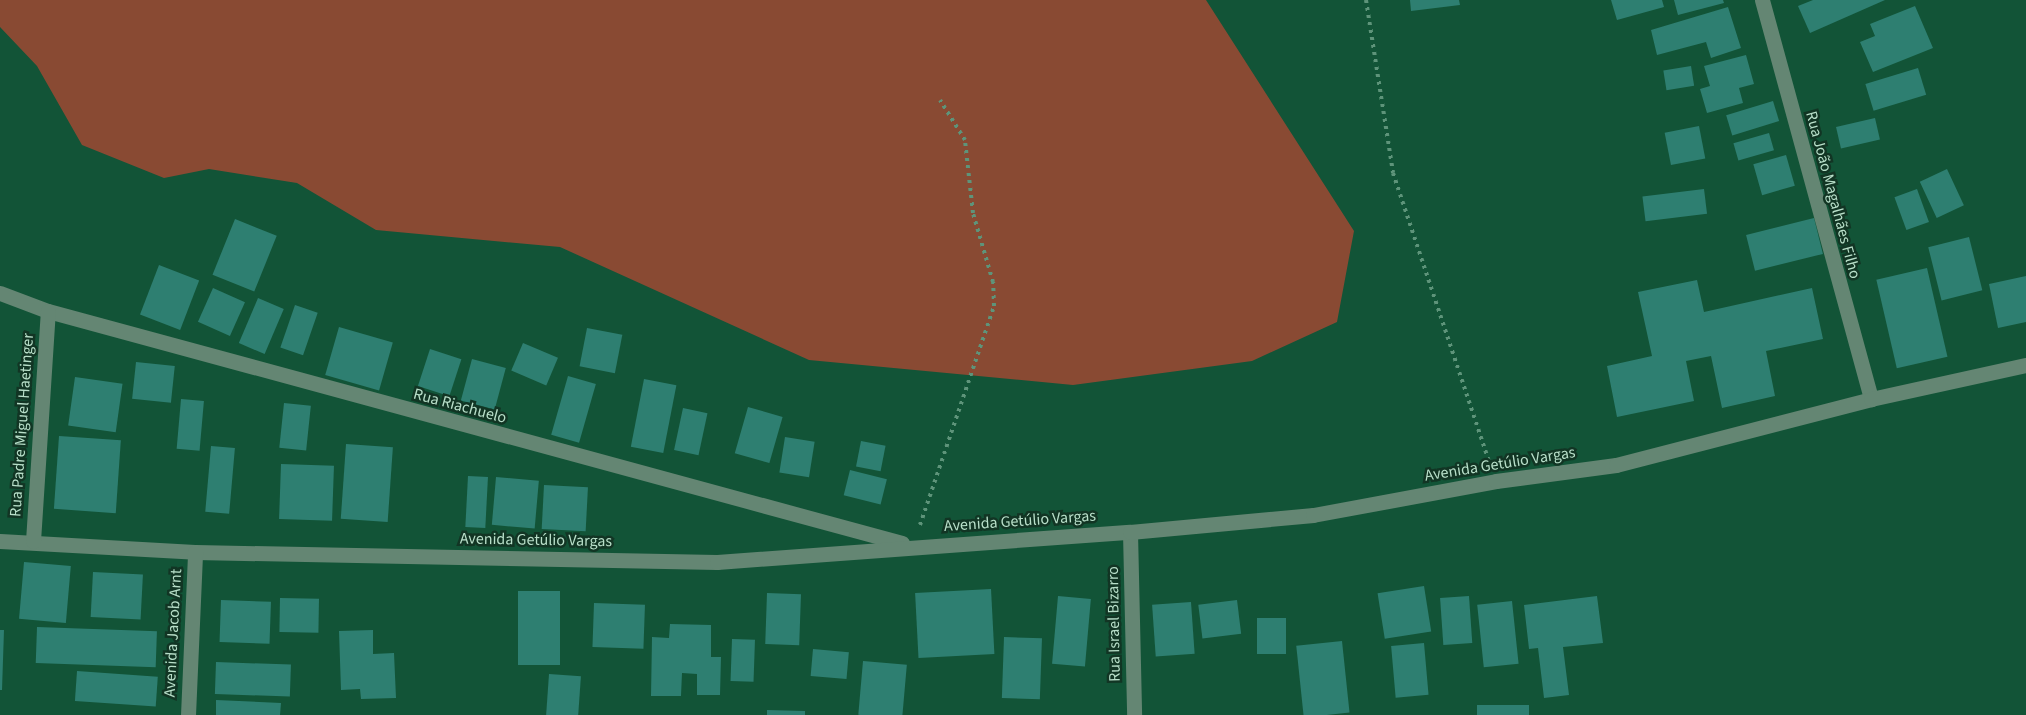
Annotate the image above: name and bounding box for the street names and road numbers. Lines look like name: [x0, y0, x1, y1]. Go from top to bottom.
street label: Rua João Magalhães Filho: [1801, 109, 1865, 281]
street label: Rua Padre Miguel Haetinger: [6, 332, 38, 518]
street label: Rua Riachuelo: [411, 384, 509, 428]
street label: Avenida Getúlio Vargas: [1423, 443, 1577, 485]
street label: Avenida Getúlio Vargas: [943, 506, 1097, 536]
street label: Avenida Getúlio Vargas: [460, 529, 612, 551]
street label: Rua Israel Bizarro: [1103, 566, 1125, 682]
street label: Avenida Jacob Arnt: [160, 568, 186, 698]

